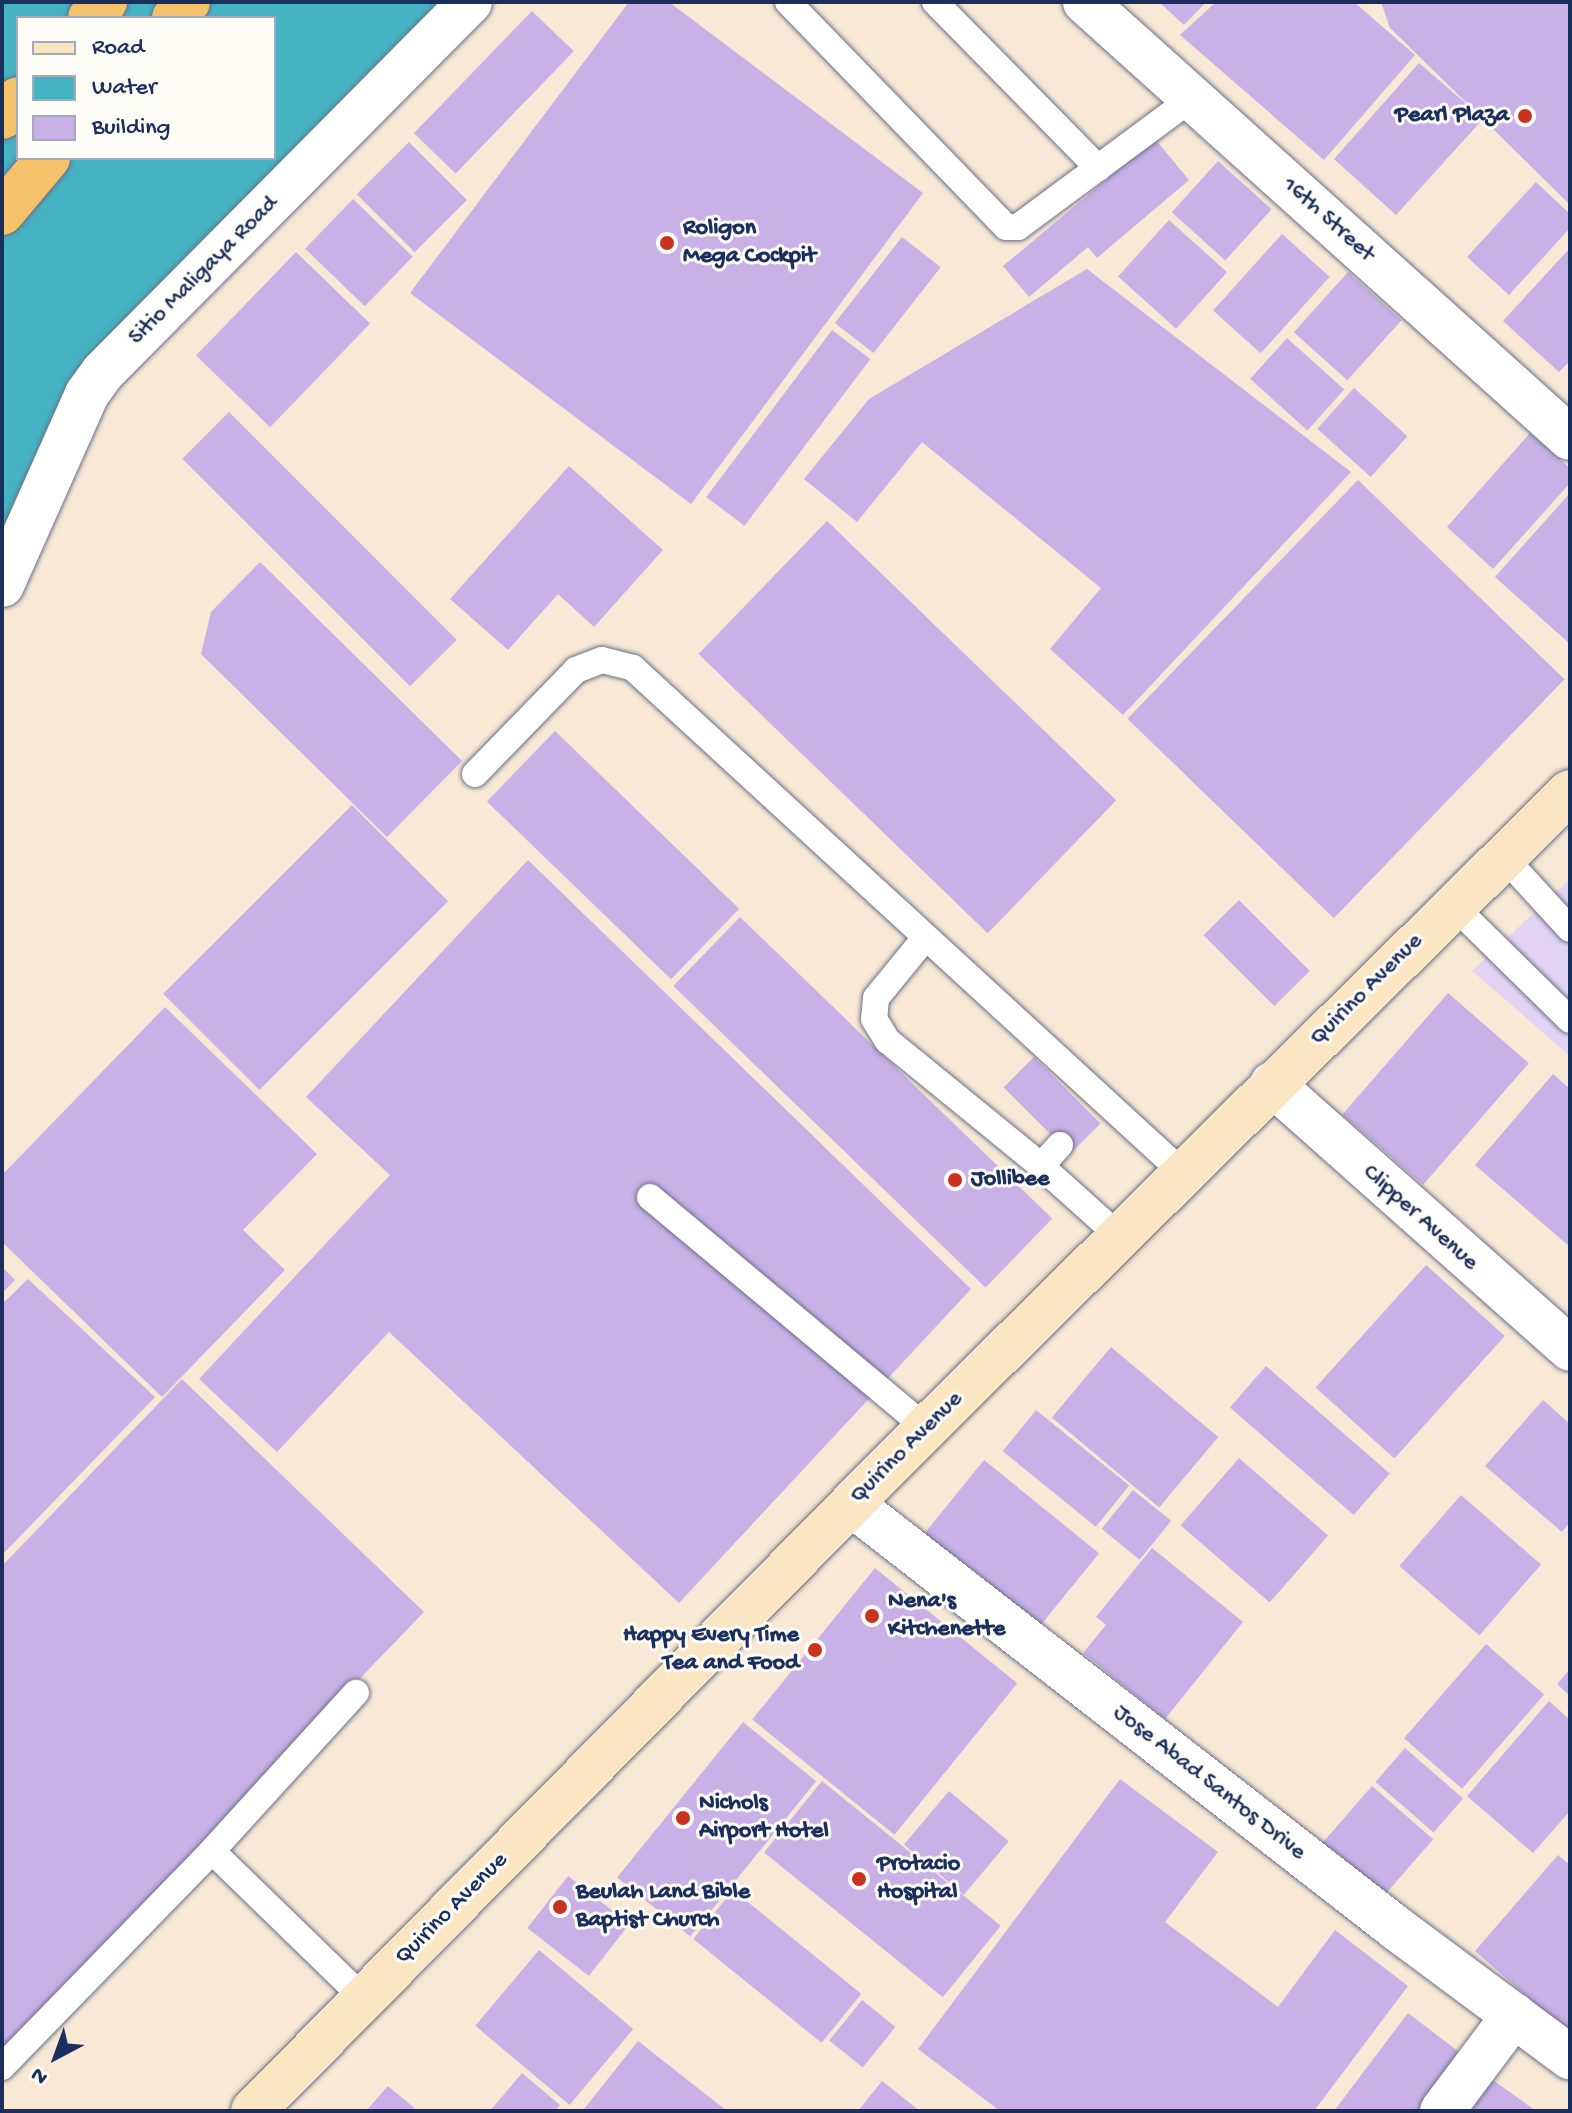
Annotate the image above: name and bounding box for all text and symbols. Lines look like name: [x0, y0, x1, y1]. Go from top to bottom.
legend: [16, 16, 276, 160]
text: Road: [92, 34, 144, 63]
text: Water: [92, 74, 156, 103]
place label: Pearl Plaza: [1395, 102, 1509, 130]
marker: Pearl Plaza: [1516, 107, 1534, 125]
text: Building: [92, 114, 170, 143]
street label: 16th Street: [1276, 171, 1380, 269]
street label: Sitio Maligaya Road: [123, 190, 285, 352]
place label: Roligon Mega Cockpit: [683, 215, 816, 271]
marker: Roligon Mega Cockpit: [658, 234, 676, 252]
street label: Quirino Avenue: [1304, 927, 1430, 1053]
street label: Clipper Avenue: [1356, 1158, 1484, 1278]
place label: Jollibee: [971, 1166, 1049, 1194]
marker: Jollibee: [946, 1171, 964, 1189]
street label: Quirino Avenue: [844, 1385, 970, 1511]
place label: Nena's Kitchenette: [888, 1588, 1005, 1644]
marker: Nena's Kitchenette: [863, 1607, 881, 1625]
place label: Happy Every Time Tea and Food: [623, 1622, 799, 1678]
marker: Happy Every Time Tea and Food: [806, 1641, 824, 1659]
street label: Jose Abad Santos Drive: [1107, 1699, 1311, 1867]
place label: Nichols Airport Hotel: [699, 1790, 829, 1846]
marker: Nichols Airport Hotel: [674, 1809, 692, 1827]
street label: Quirino Avenue: [389, 1846, 515, 1972]
place label: Protacio Hospital: [877, 1851, 960, 1907]
marker: Protacio Hospital: [848, 1868, 870, 1890]
place label: Beulah Land Bible Baptist Church: [576, 1879, 750, 1935]
marker: Beulah Land Bible Baptist Church: [551, 1898, 569, 1916]
north arrow: [16, 2017, 96, 2097]
text: N: [26, 2061, 54, 2090]

